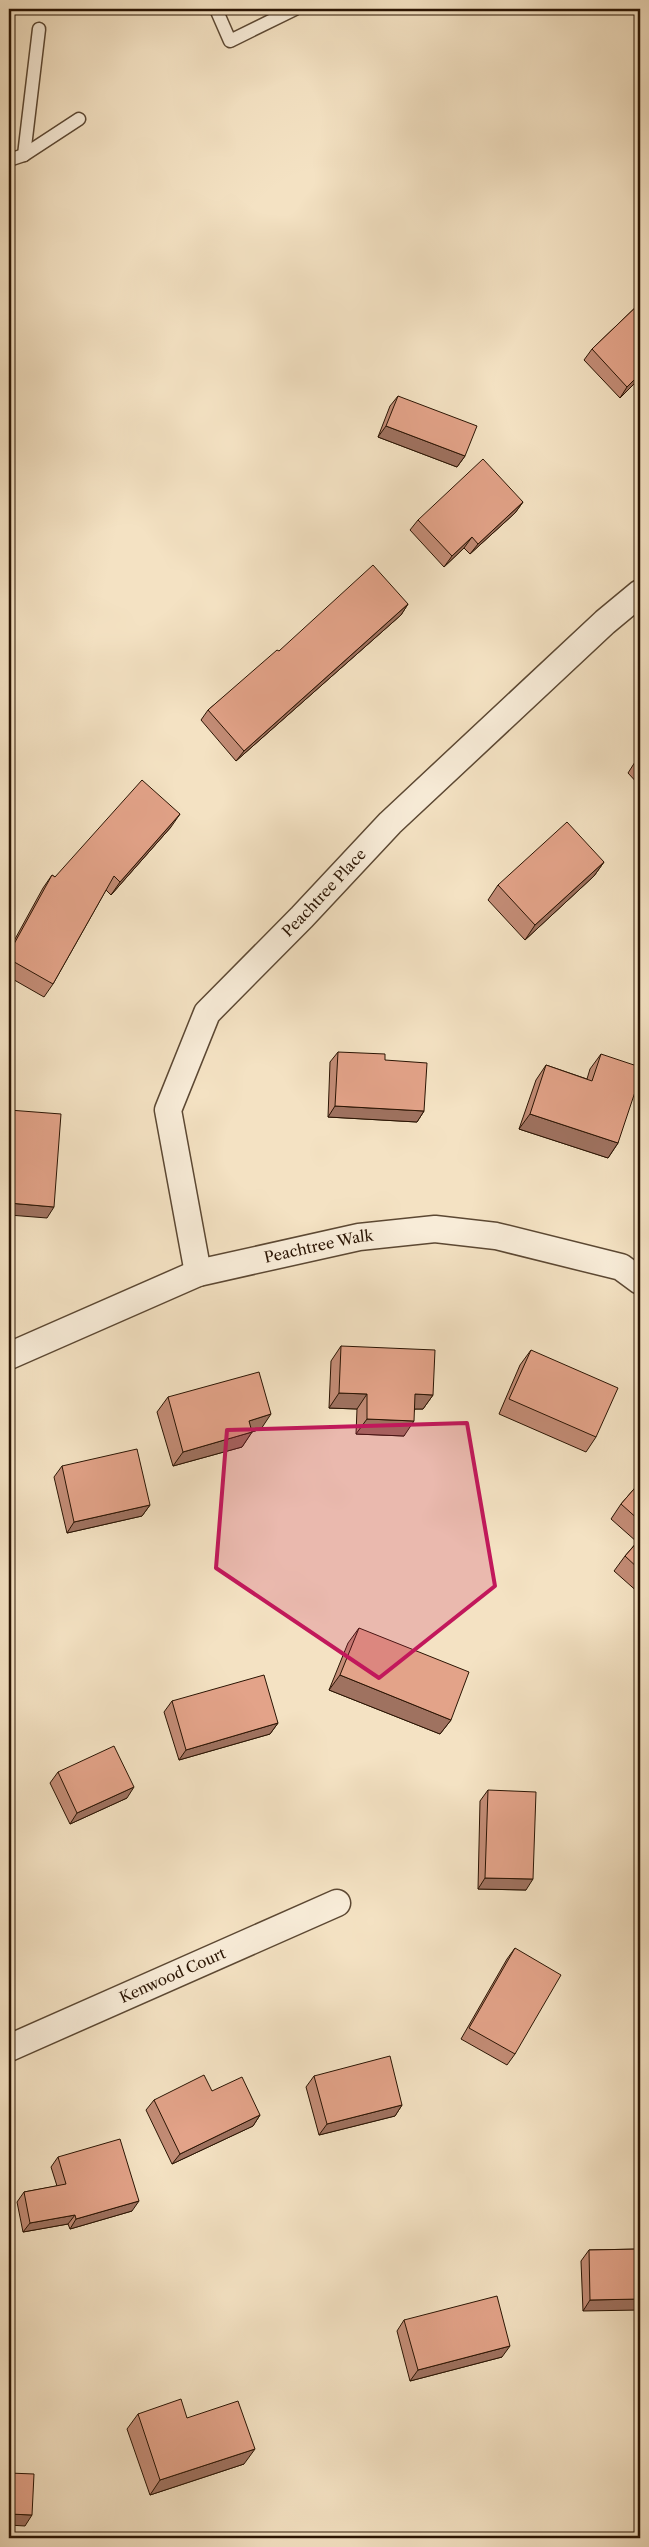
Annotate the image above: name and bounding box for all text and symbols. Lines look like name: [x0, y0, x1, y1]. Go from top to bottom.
street label: Peachtree Place: [278, 845, 370, 941]
street label: Peachtree Walk: [262, 1225, 375, 1267]
street label: Kenwood Court: [117, 1943, 229, 2007]

